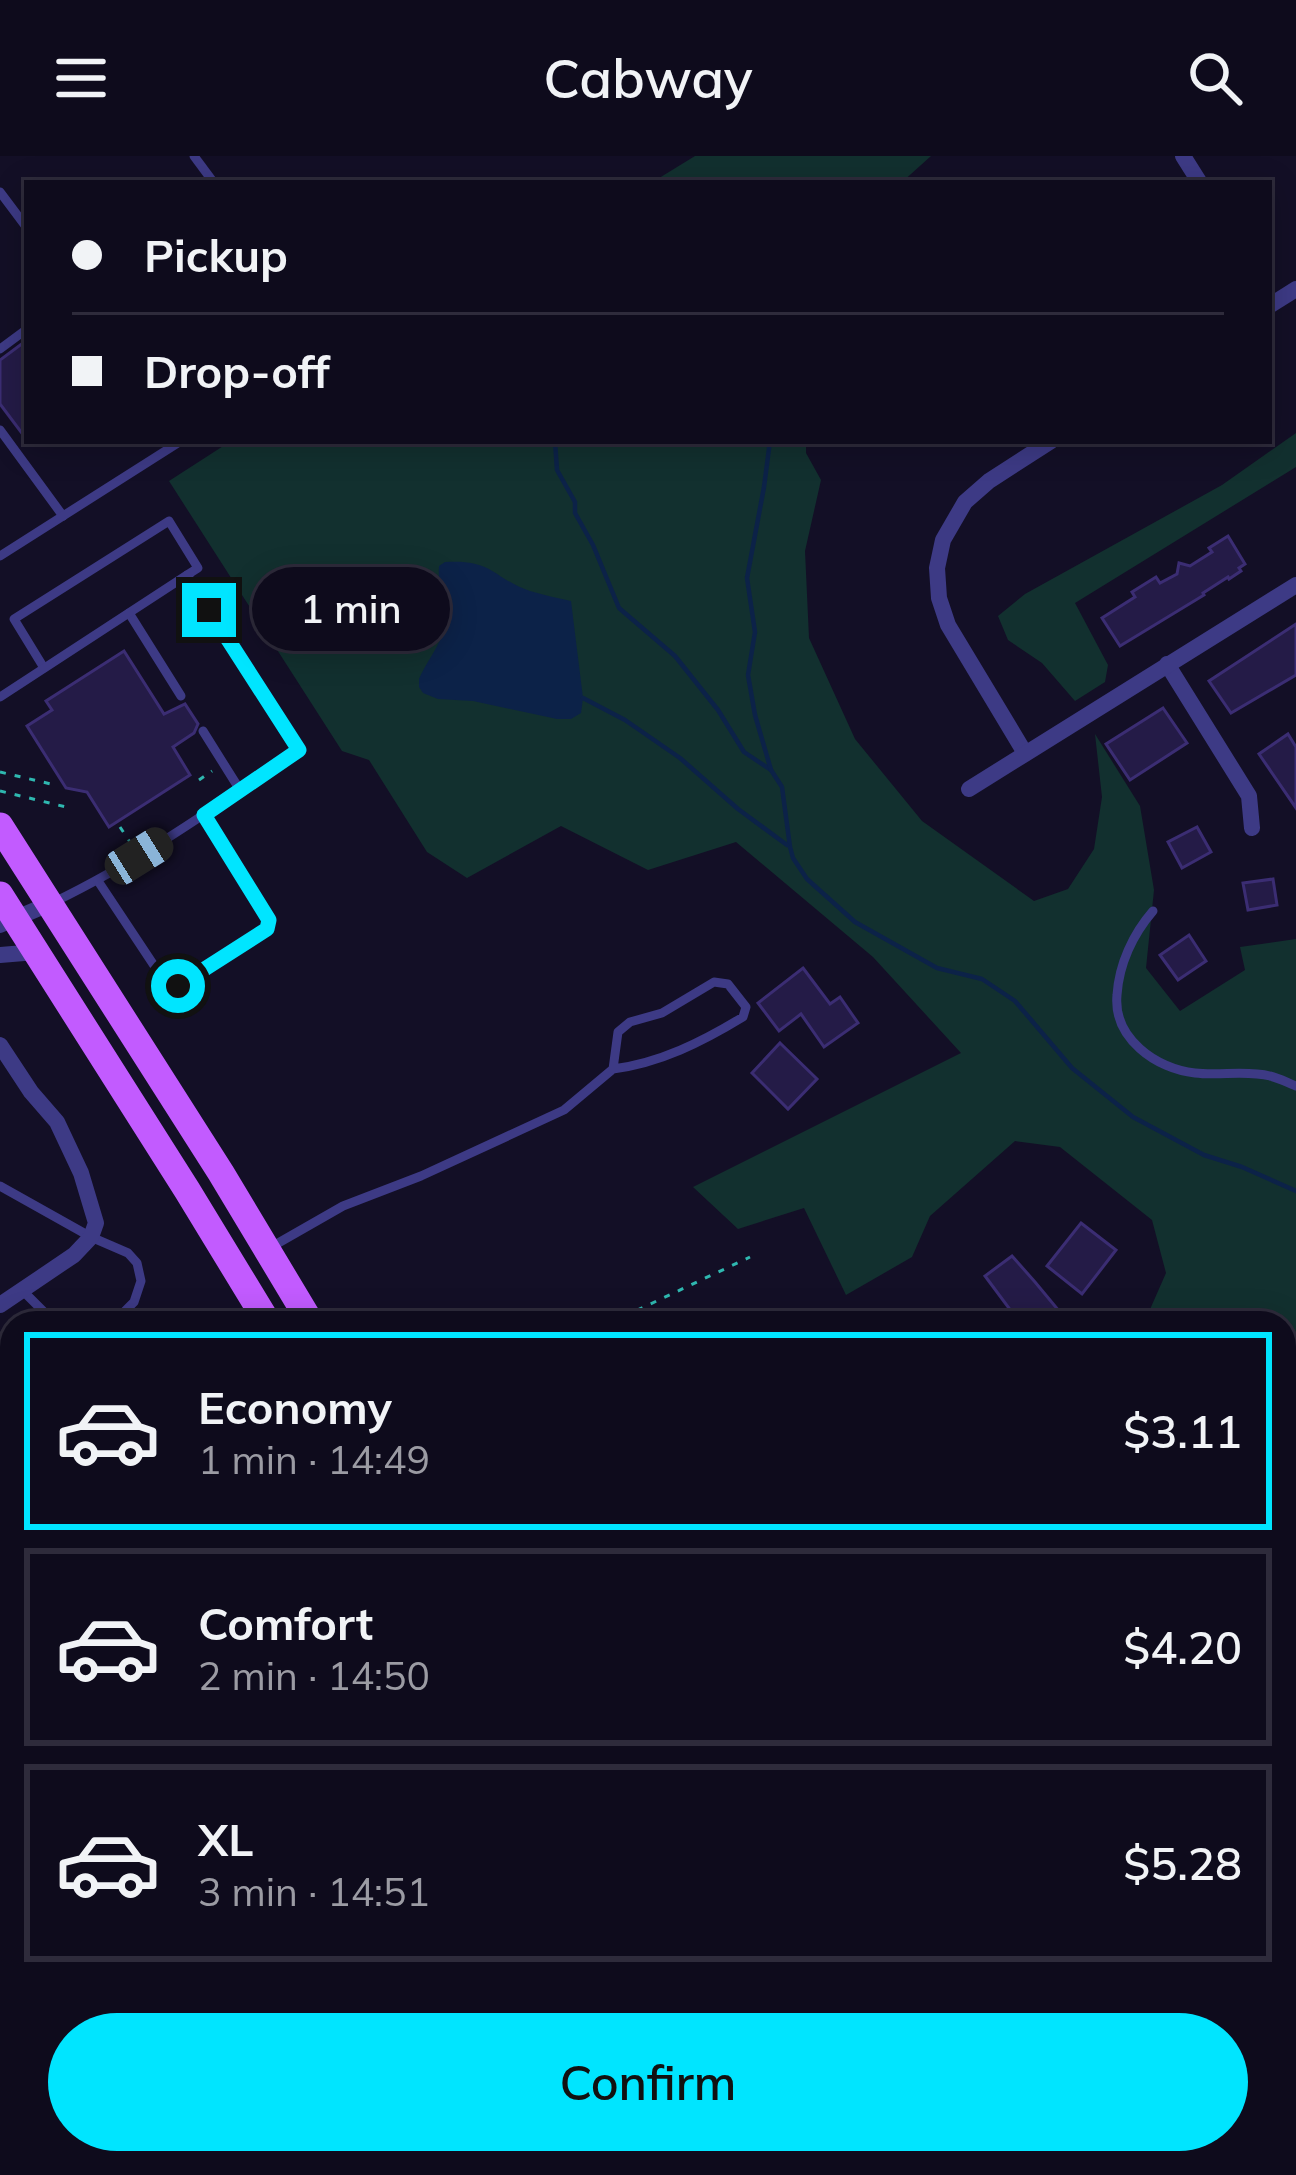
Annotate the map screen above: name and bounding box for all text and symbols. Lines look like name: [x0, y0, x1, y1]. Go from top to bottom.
text: Cabway: [543, 44, 753, 112]
icon: menu: [48, 45, 114, 111]
icon: search: [1182, 45, 1248, 111]
text: Pickup: [144, 227, 288, 283]
text: Drop-off: [144, 343, 330, 399]
callout: 1 min: [251, 568, 449, 652]
route end: [182, 583, 236, 637]
text: 1 min: [300, 584, 402, 633]
car: [99, 822, 179, 890]
route start: [151, 959, 205, 1013]
icon: car: [54, 1377, 162, 1485]
text: Economy: [198, 1379, 392, 1435]
text: $3.11: [1123, 1403, 1242, 1459]
text: 1 min · 14:49: [198, 1435, 430, 1484]
icon: car: [54, 1593, 162, 1701]
text: Comfort: [198, 1595, 373, 1651]
text: $4.20: [1123, 1619, 1242, 1675]
text: 2 min · 14:50: [198, 1651, 430, 1700]
icon: car: [54, 1809, 162, 1917]
text: XL: [198, 1811, 253, 1867]
text: $5.28: [1123, 1835, 1242, 1891]
text: 3 min · 14:51: [198, 1867, 430, 1916]
button: Confirm: [48, 2013, 1248, 2151]

